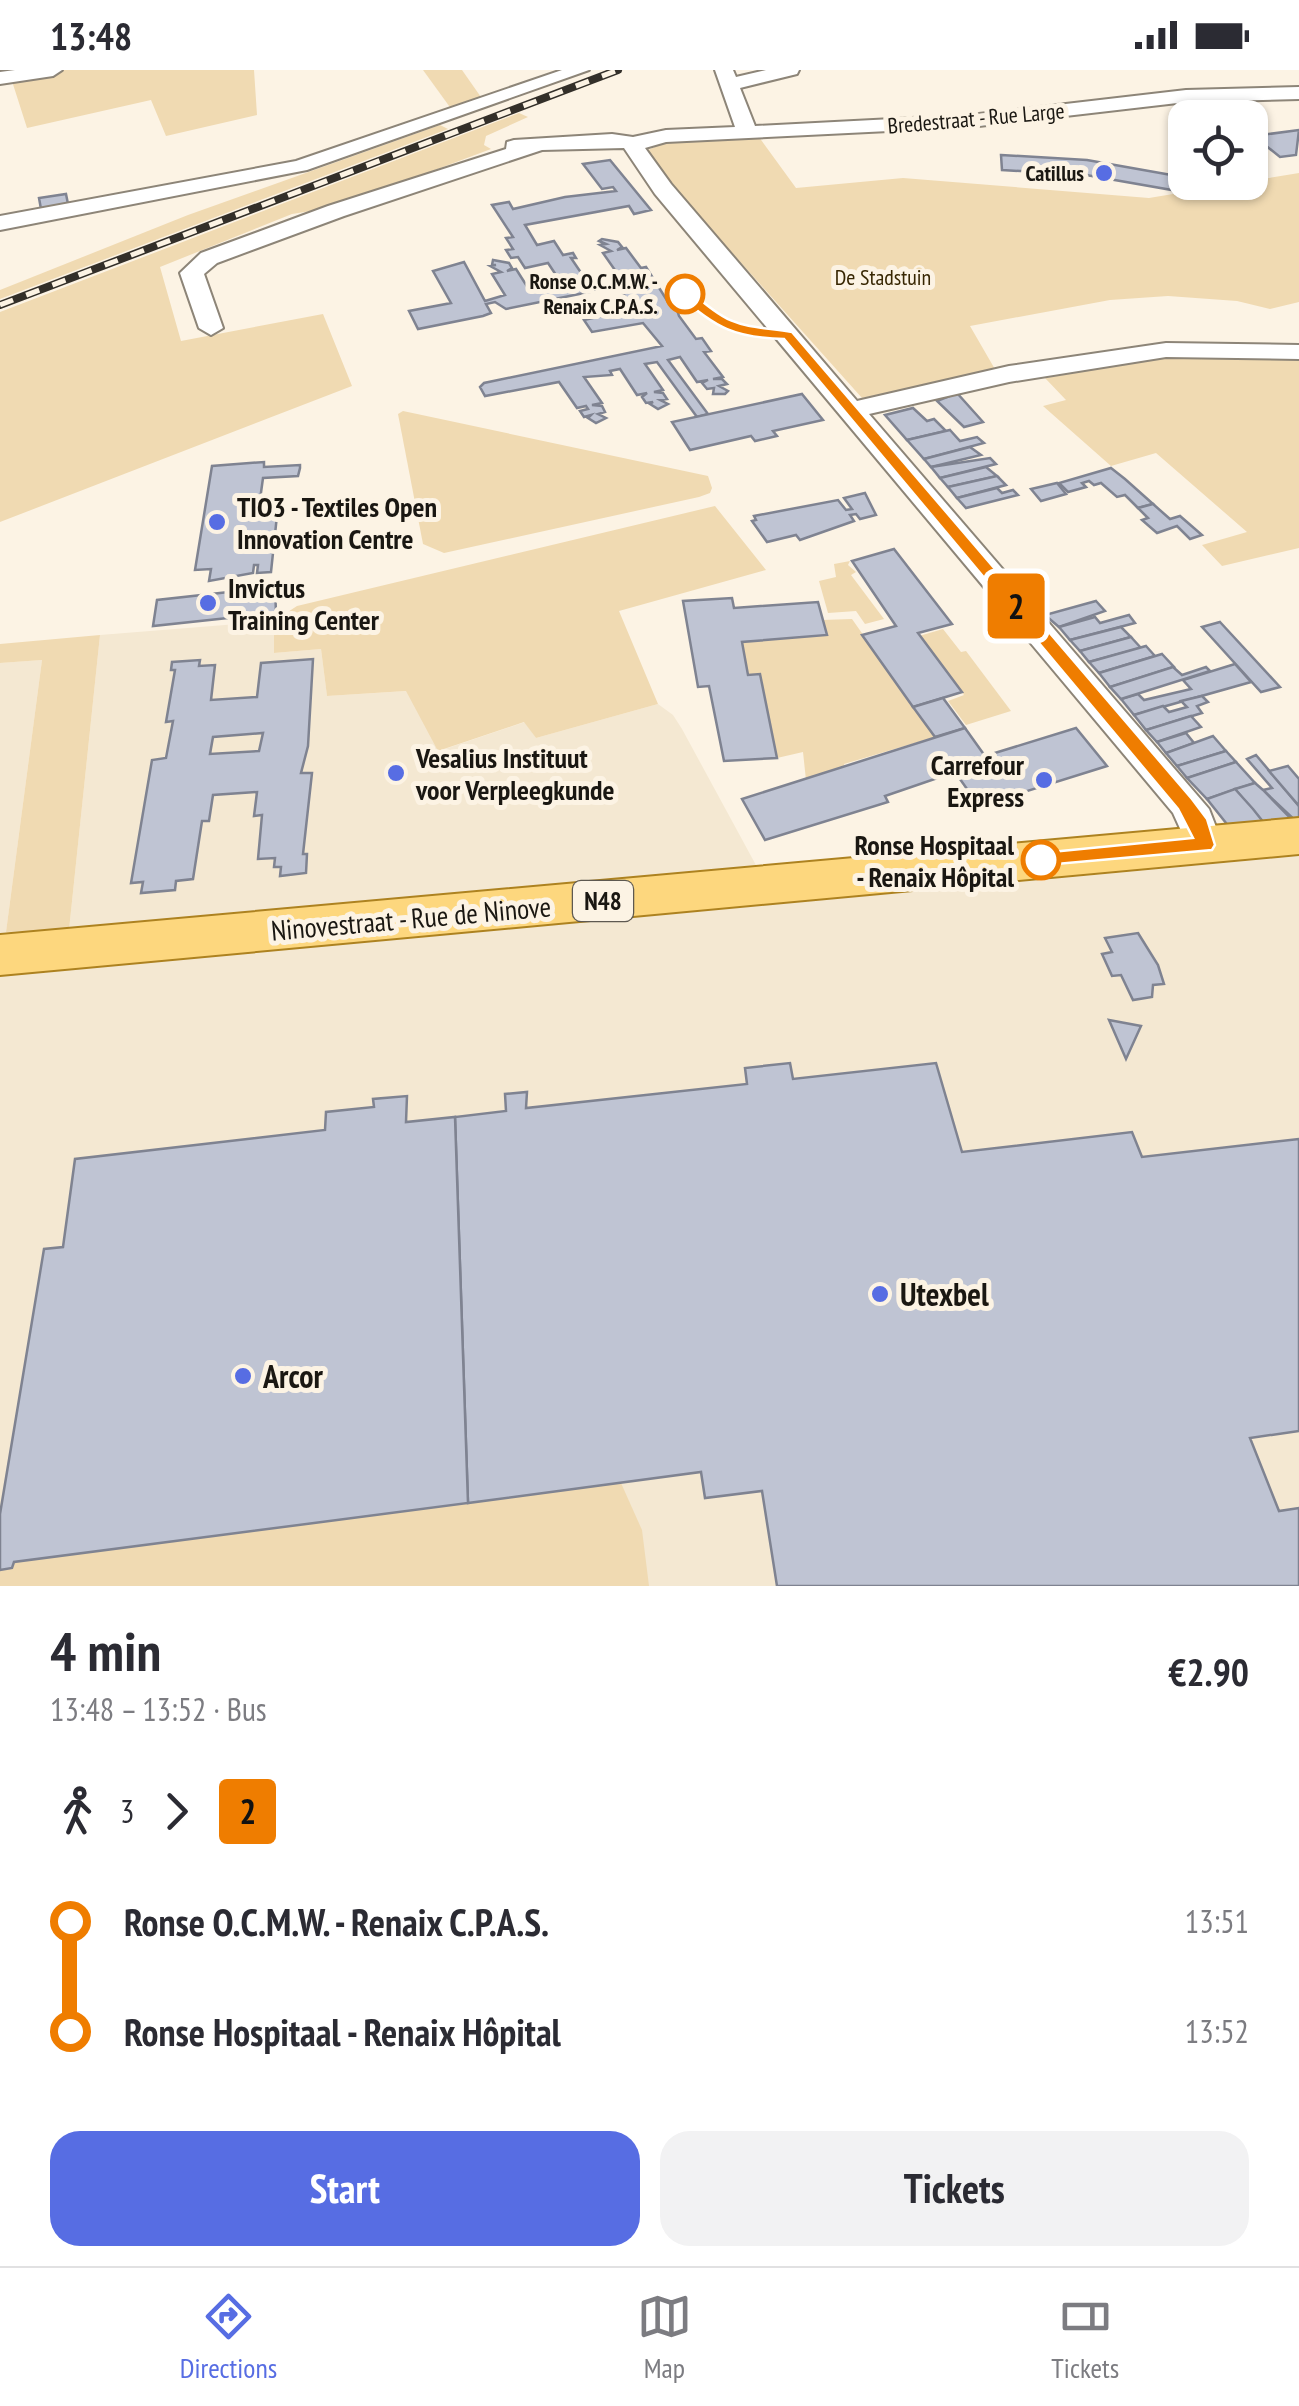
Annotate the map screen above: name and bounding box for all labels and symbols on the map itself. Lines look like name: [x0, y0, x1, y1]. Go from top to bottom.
street label: Bredestraat - Rue Large: [886, 96, 1066, 140]
place label: Catillus: [1025, 159, 1084, 187]
marker: Catillus: [1093, 162, 1115, 184]
park label: De Stadstuin: [835, 263, 931, 291]
place label: Ronse O.C.M.W. - Renaix C.P.A.S.: [530, 267, 658, 320]
marker: Ronse O.C.M.W. - Renaix C.P.A.S.: [666, 275, 704, 313]
place label: TIO3 - Textiles Open Innovation Centre: [237, 488, 437, 557]
marker: TIO3 - Textiles Open Innovation Centre: [206, 511, 228, 533]
place label: Invictus Training Center: [228, 569, 380, 638]
line badge: 2: [984, 574, 1048, 638]
marker: Invictus Training Center: [197, 592, 219, 614]
place label: Vesalius Instituut voor Verpleegkunde: [415, 739, 614, 808]
place label: Carrefour Express: [931, 746, 1025, 815]
marker: Vesalius Instituut voor Verpleegkunde: [385, 762, 407, 784]
marker: Carrefour Express: [1033, 769, 1055, 791]
place label: Ronse Hospitaal - Renaix Hôpital: [854, 826, 1014, 895]
marker: Ronse Hospitaal - Renaix Hôpital: [1022, 841, 1060, 879]
road number: N48: [573, 881, 633, 921]
street label: Ninovestraat - Rue de Ninove: [269, 887, 553, 949]
place label: Utexbel: [900, 1273, 989, 1315]
marker: Utexbel: [869, 1283, 891, 1305]
place label: Arcor: [262, 1355, 323, 1397]
marker: Arcor: [232, 1365, 254, 1387]

